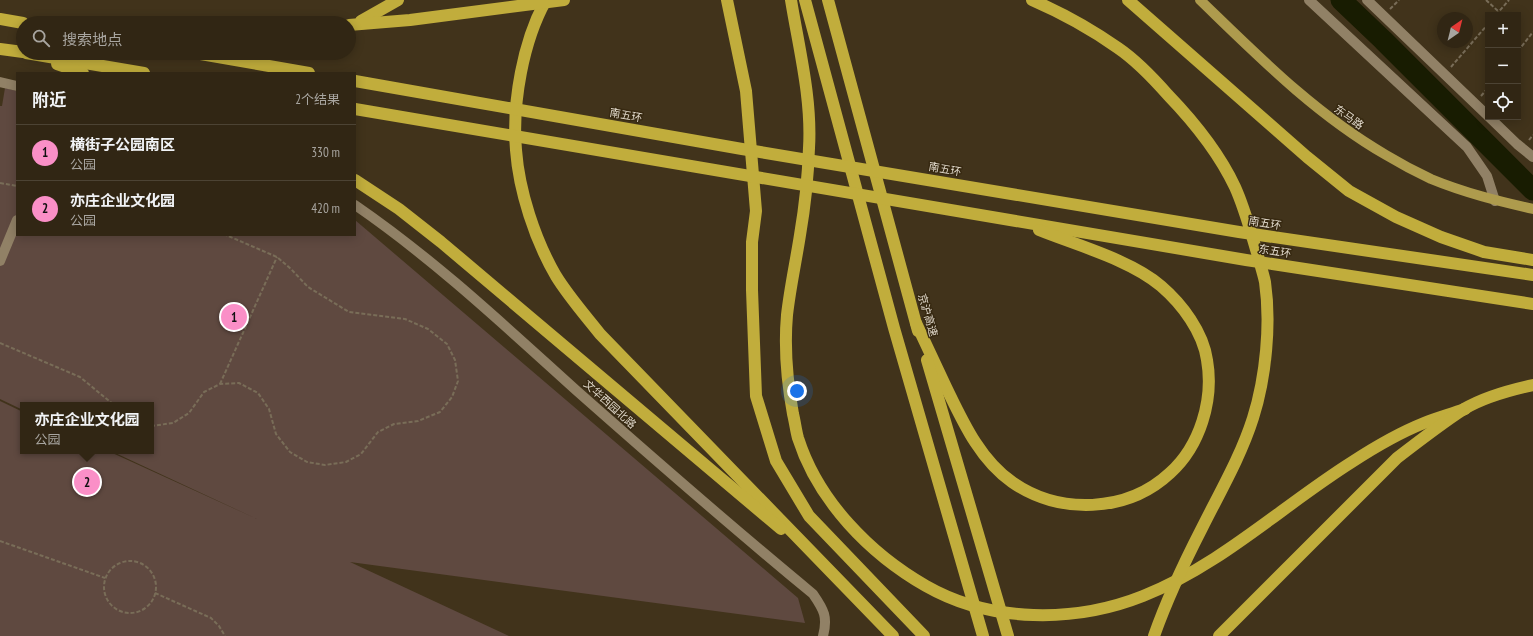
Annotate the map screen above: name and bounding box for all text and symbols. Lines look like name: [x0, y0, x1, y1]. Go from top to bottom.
north arrow: [1437, 12, 1473, 48]
map controls: [1485, 12, 1521, 120]
button: +: [1485, 12, 1521, 48]
search box: [16, 16, 356, 60]
icon: search: [30, 27, 52, 49]
text: 搜索地点: [62, 30, 122, 49]
button: −: [1485, 48, 1521, 84]
button: locate: [1485, 84, 1521, 120]
text: 附近: [32, 89, 66, 111]
text: 2个结果: [295, 91, 340, 108]
street label: 东马路: [1331, 102, 1367, 132]
street label: 南五环: [609, 105, 643, 125]
text: 横街子公园南区: [70, 135, 175, 154]
text: 1: [42, 144, 48, 161]
text: 330 m: [311, 144, 340, 161]
text: 公园: [70, 156, 96, 173]
street label: 南五环: [928, 159, 962, 179]
text: 亦庄企业文化园: [70, 191, 175, 210]
text: 2: [42, 200, 48, 217]
text: 420 m: [311, 200, 340, 217]
text: 公园: [70, 212, 96, 229]
street label: 南五环: [1248, 214, 1282, 232]
street label: 东五环: [1258, 242, 1292, 260]
street label: 京沪高速: [915, 292, 941, 338]
pin: 1: [221, 302, 247, 332]
street label: 文华西园北路: [581, 377, 639, 431]
your location: [787, 381, 807, 401]
popup: [20, 402, 154, 454]
text: 亦庄企业文化园: [34, 410, 140, 429]
text: 公园: [34, 431, 61, 448]
pin: 2: [74, 467, 100, 497]

